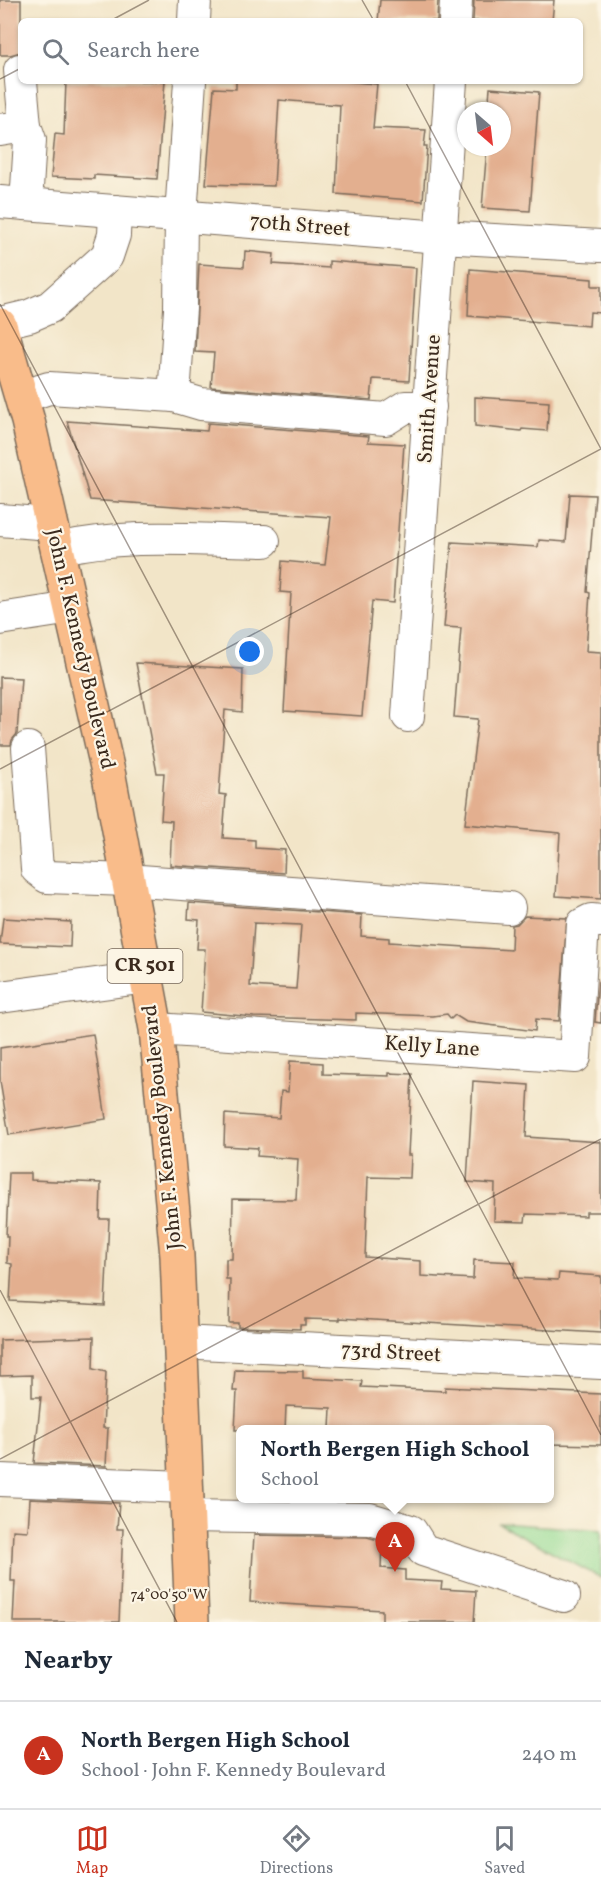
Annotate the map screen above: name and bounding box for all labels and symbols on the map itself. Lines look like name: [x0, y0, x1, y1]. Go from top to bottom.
north arrow: [457, 102, 511, 156]
street label: 70th Street: [248, 207, 352, 245]
street label: Smith Avenue: [411, 333, 449, 464]
street label: John F. Kennedy Boulevard: [38, 526, 122, 772]
your location: [235, 637, 264, 666]
road number: CR 501: [108, 949, 182, 983]
street label: John F. Kennedy Boulevard: [136, 1003, 190, 1251]
street label: Kelly Lane: [383, 1029, 481, 1065]
street label: 73rd Street: [340, 1336, 442, 1370]
pin: A: [376, 1522, 414, 1572]
text: 74°00'50"W: [130, 1585, 208, 1606]

